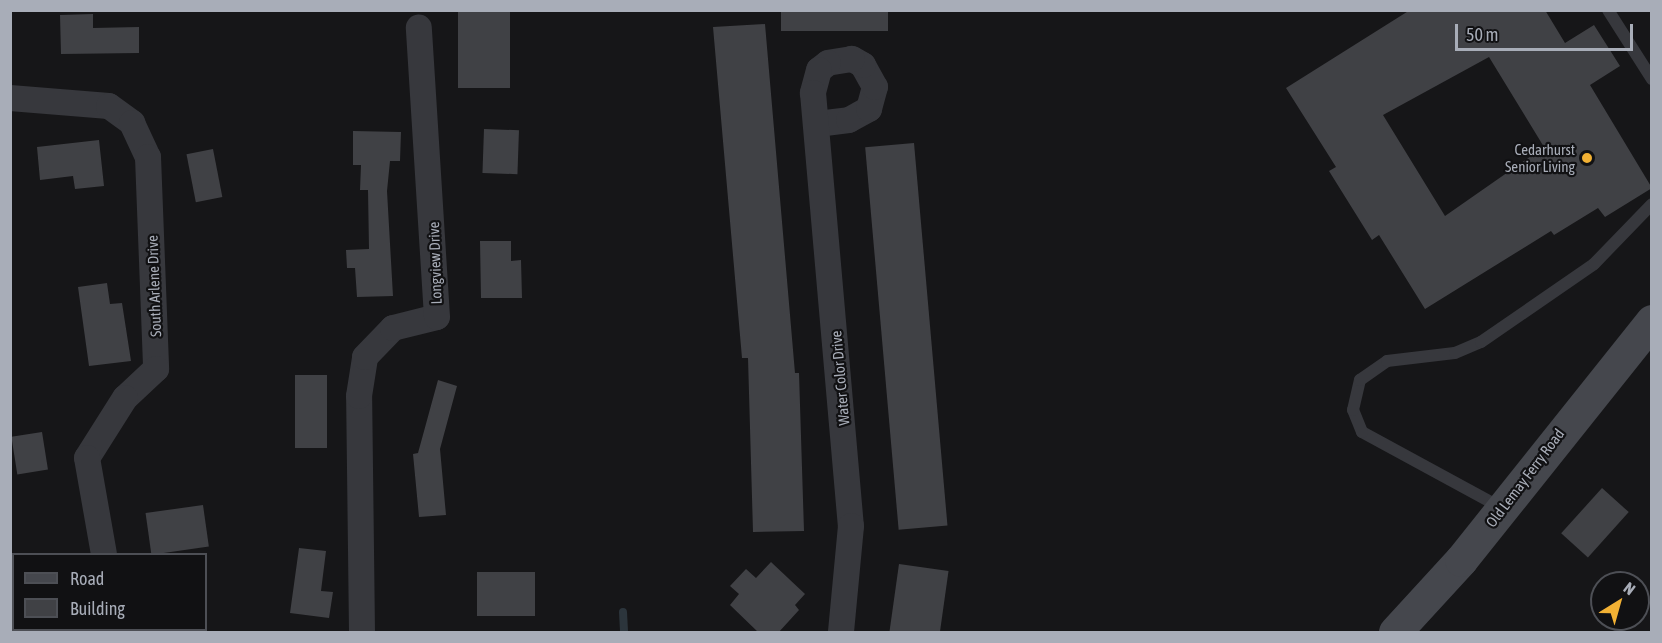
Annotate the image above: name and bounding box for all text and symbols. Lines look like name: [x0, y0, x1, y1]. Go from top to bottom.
scale bar: [1458, 12, 1636, 50]
text: 50 m: [1466, 24, 1498, 45]
place label: Cedarhurst Senior Living: [1505, 140, 1575, 175]
marker: Cedarhurst Senior Living: [1580, 151, 1594, 165]
street label: Longview Drive: [425, 221, 445, 305]
street label: South Arlene Drive: [143, 235, 165, 337]
street label: Water Color Drive: [827, 330, 853, 426]
street label: Old Lemay Ferry Road: [1482, 425, 1568, 531]
legend: [12, 553, 207, 631]
text: Road: [70, 568, 104, 589]
north arrow: [1590, 571, 1650, 631]
text: N: [1620, 578, 1639, 598]
text: Building: [70, 598, 125, 619]

